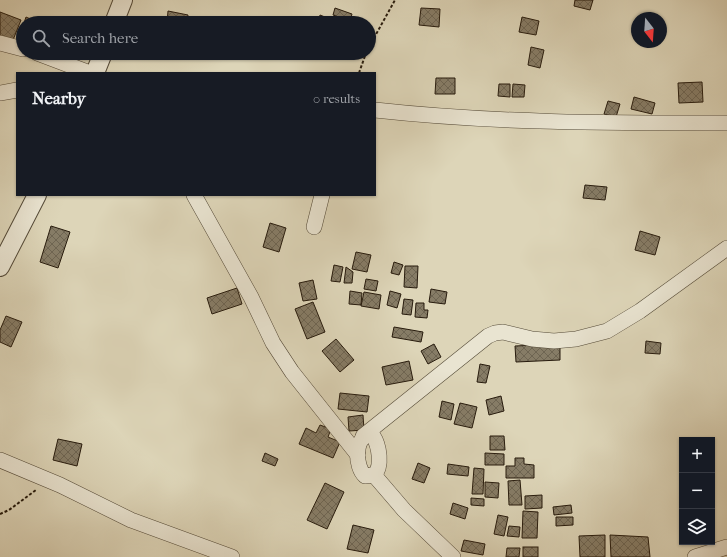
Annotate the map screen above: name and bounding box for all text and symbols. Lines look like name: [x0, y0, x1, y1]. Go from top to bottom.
north arrow: [631, 12, 667, 48]
search box: [16, 16, 376, 60]
icon: search: [30, 27, 52, 49]
text: Search here: [62, 29, 138, 47]
text: Nearby: [32, 88, 86, 108]
text: 0 results: [313, 91, 360, 106]
map controls: [679, 437, 715, 545]
button: +: [679, 437, 715, 473]
button: −: [679, 473, 715, 509]
button: layers: [679, 509, 715, 545]

